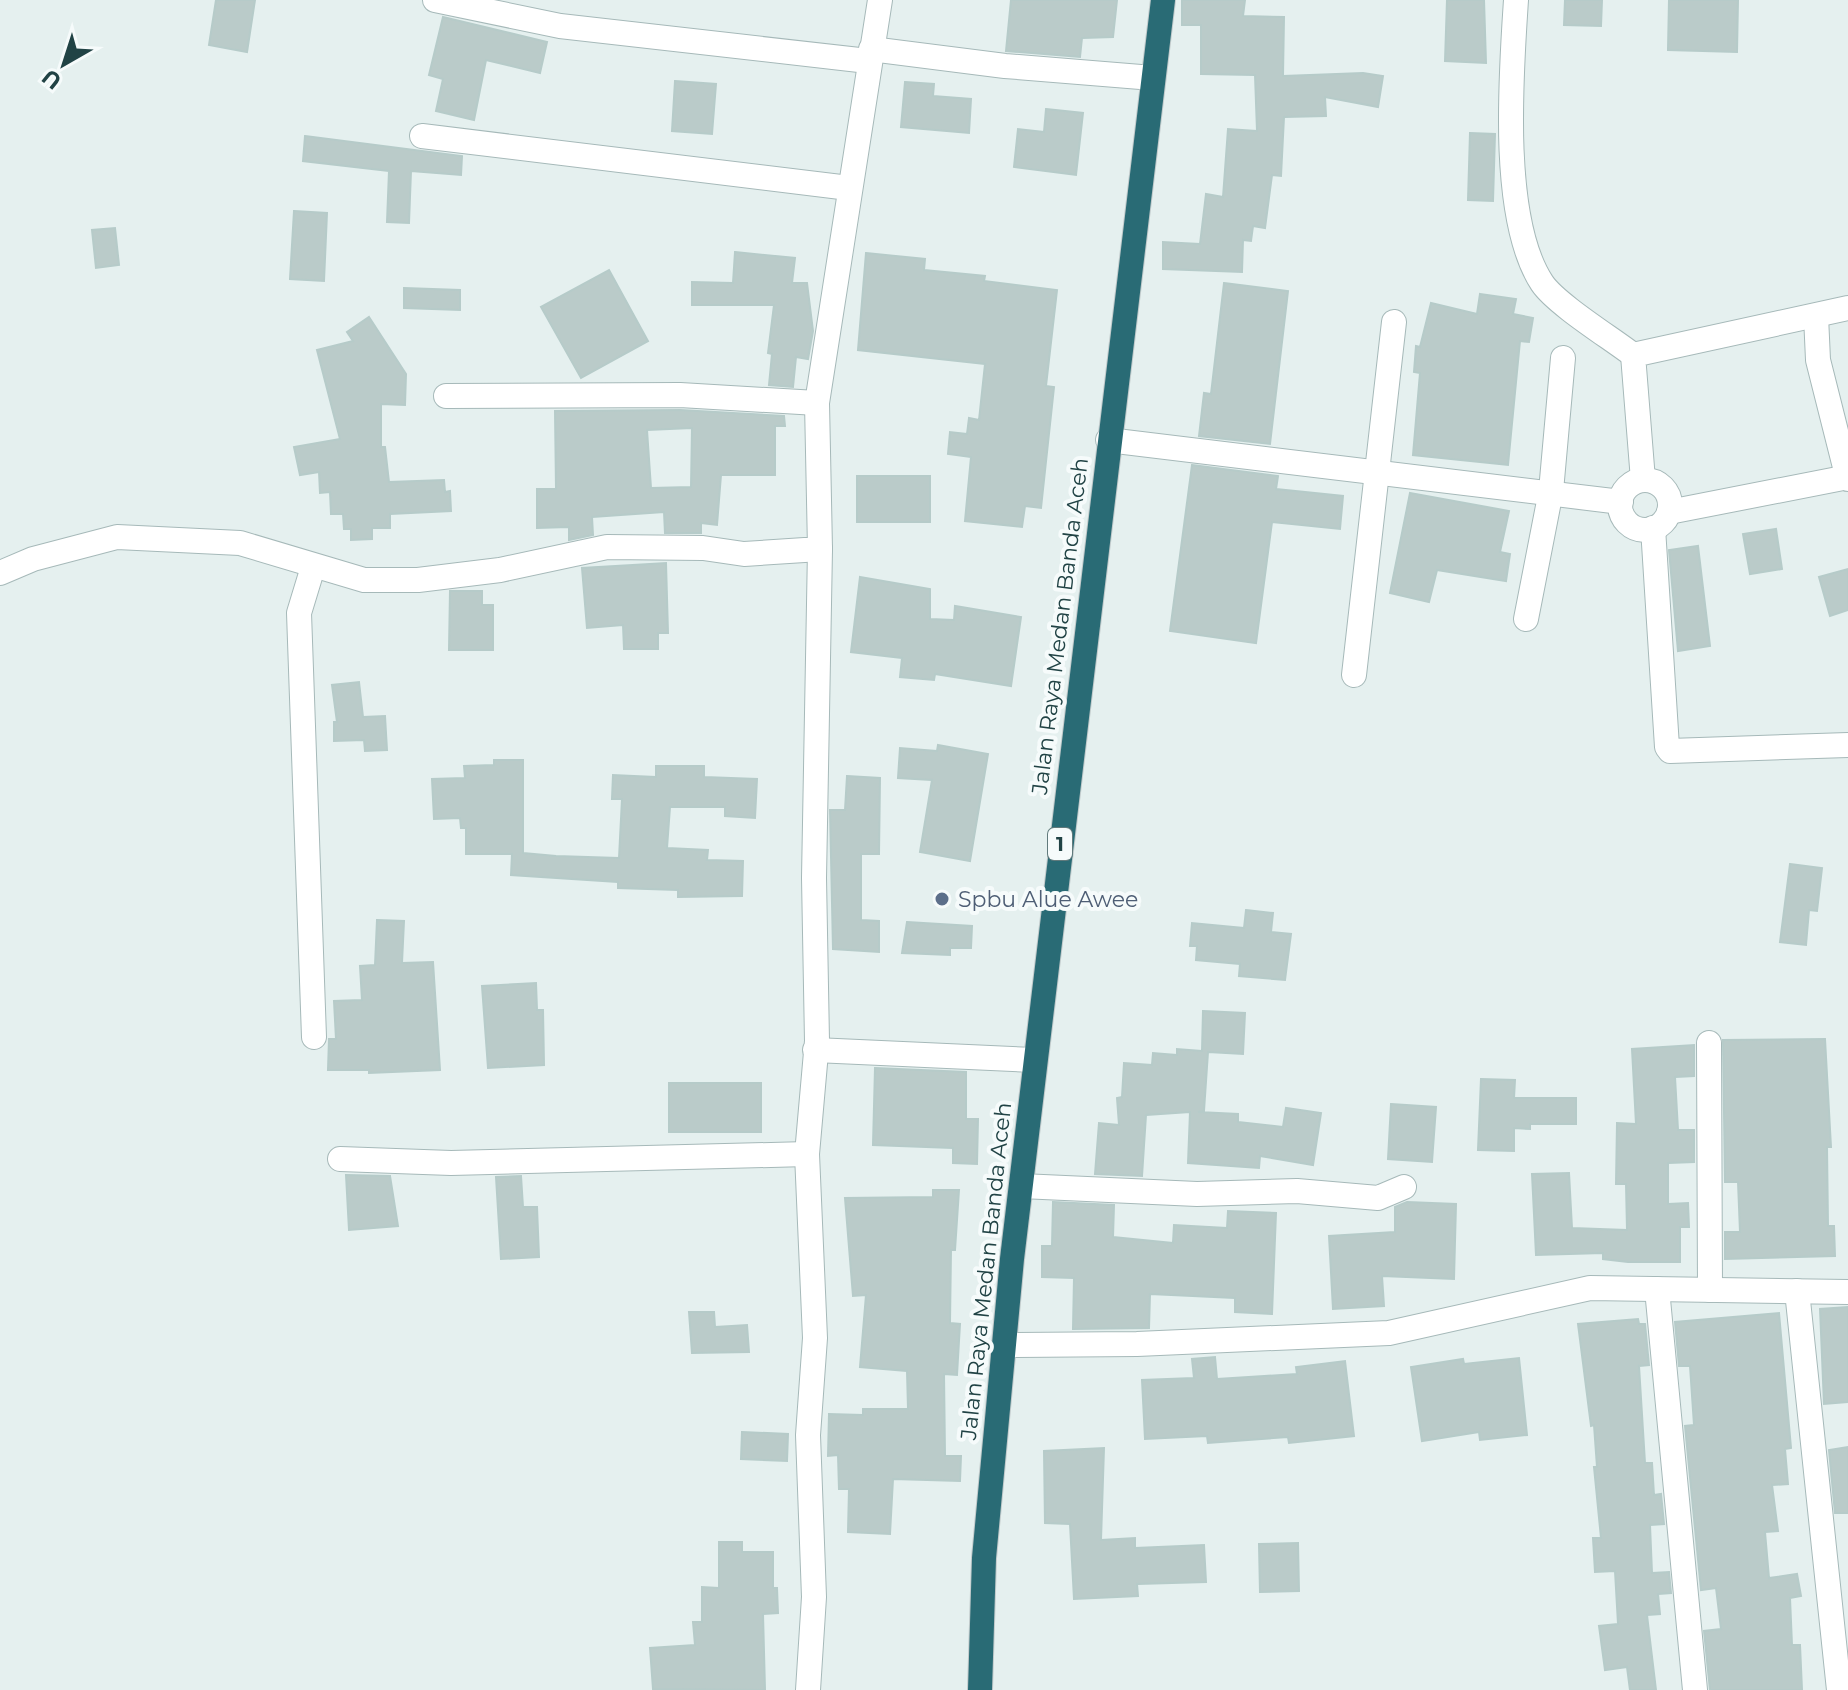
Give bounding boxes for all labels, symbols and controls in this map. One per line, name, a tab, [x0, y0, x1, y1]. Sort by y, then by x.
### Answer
north arrow	[24, 24, 104, 104]
text: U	[36, 63, 67, 95]
street label: Jalan Raya Medan Banda Aceh	[1026, 456, 1094, 797]
road number: 1	[1048, 828, 1072, 860]
place label: Spbu Alue Awee	[958, 886, 1138, 913]
marker: Spbu Alue Awee	[933, 890, 951, 908]
street label: Jalan Raya Medan Banda Aceh	[955, 1101, 1017, 1442]

